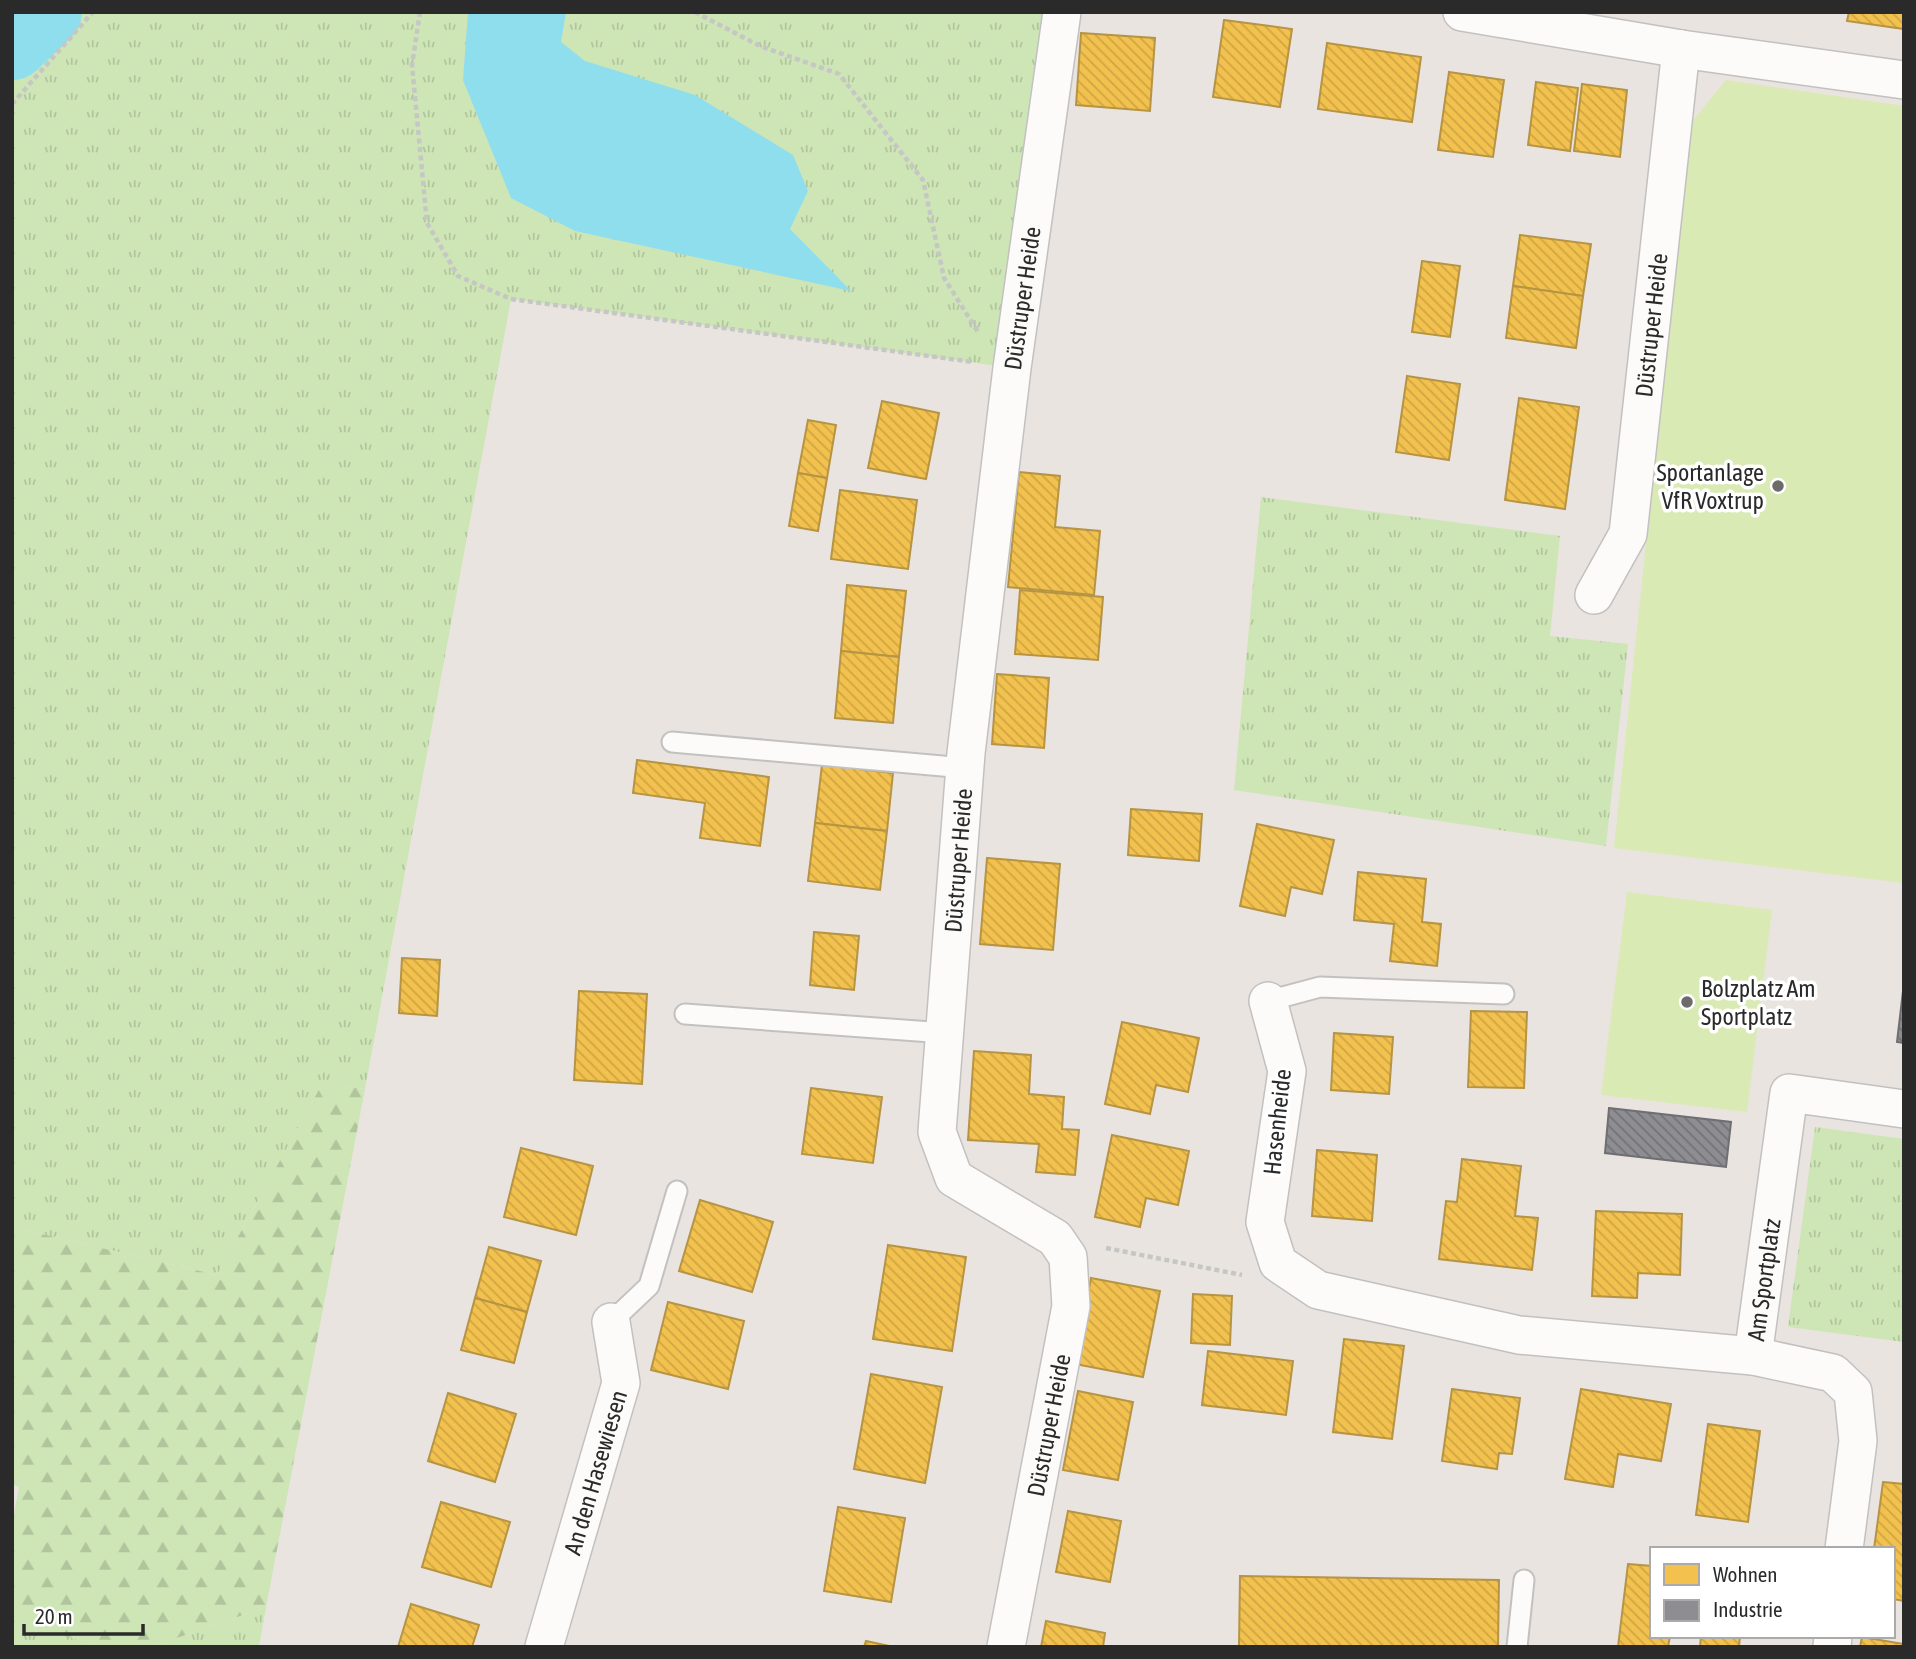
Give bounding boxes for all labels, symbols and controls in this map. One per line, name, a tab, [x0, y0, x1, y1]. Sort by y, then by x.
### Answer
street label: Düstruper Heide	[998, 225, 1045, 372]
street label: Düstruper Heide	[1630, 252, 1672, 398]
place label: Sportanlage VfR Voxtrup	[1656, 459, 1764, 514]
marker: Sportanlage VfR Voxtrup	[1770, 478, 1786, 494]
street label: Düstruper Heide	[939, 787, 977, 934]
place label: Bolzplatz Am Sportplatz	[1701, 975, 1815, 1030]
marker: Bolzplatz Am Sportplatz	[1679, 994, 1695, 1010]
street label: Hasenheide	[1258, 1068, 1296, 1176]
street label: Am Sportplatz	[1742, 1216, 1785, 1343]
street label: Düstruper Heide	[1022, 1351, 1075, 1499]
street label: An den Hasewiesen	[558, 1387, 632, 1558]
legend	[1650, 1547, 1895, 1638]
text: Wohnen	[1713, 1562, 1778, 1586]
scale bar	[24, 1592, 144, 1636]
text: Industrie	[1713, 1597, 1783, 1621]
text: 20 m	[35, 1604, 73, 1628]

